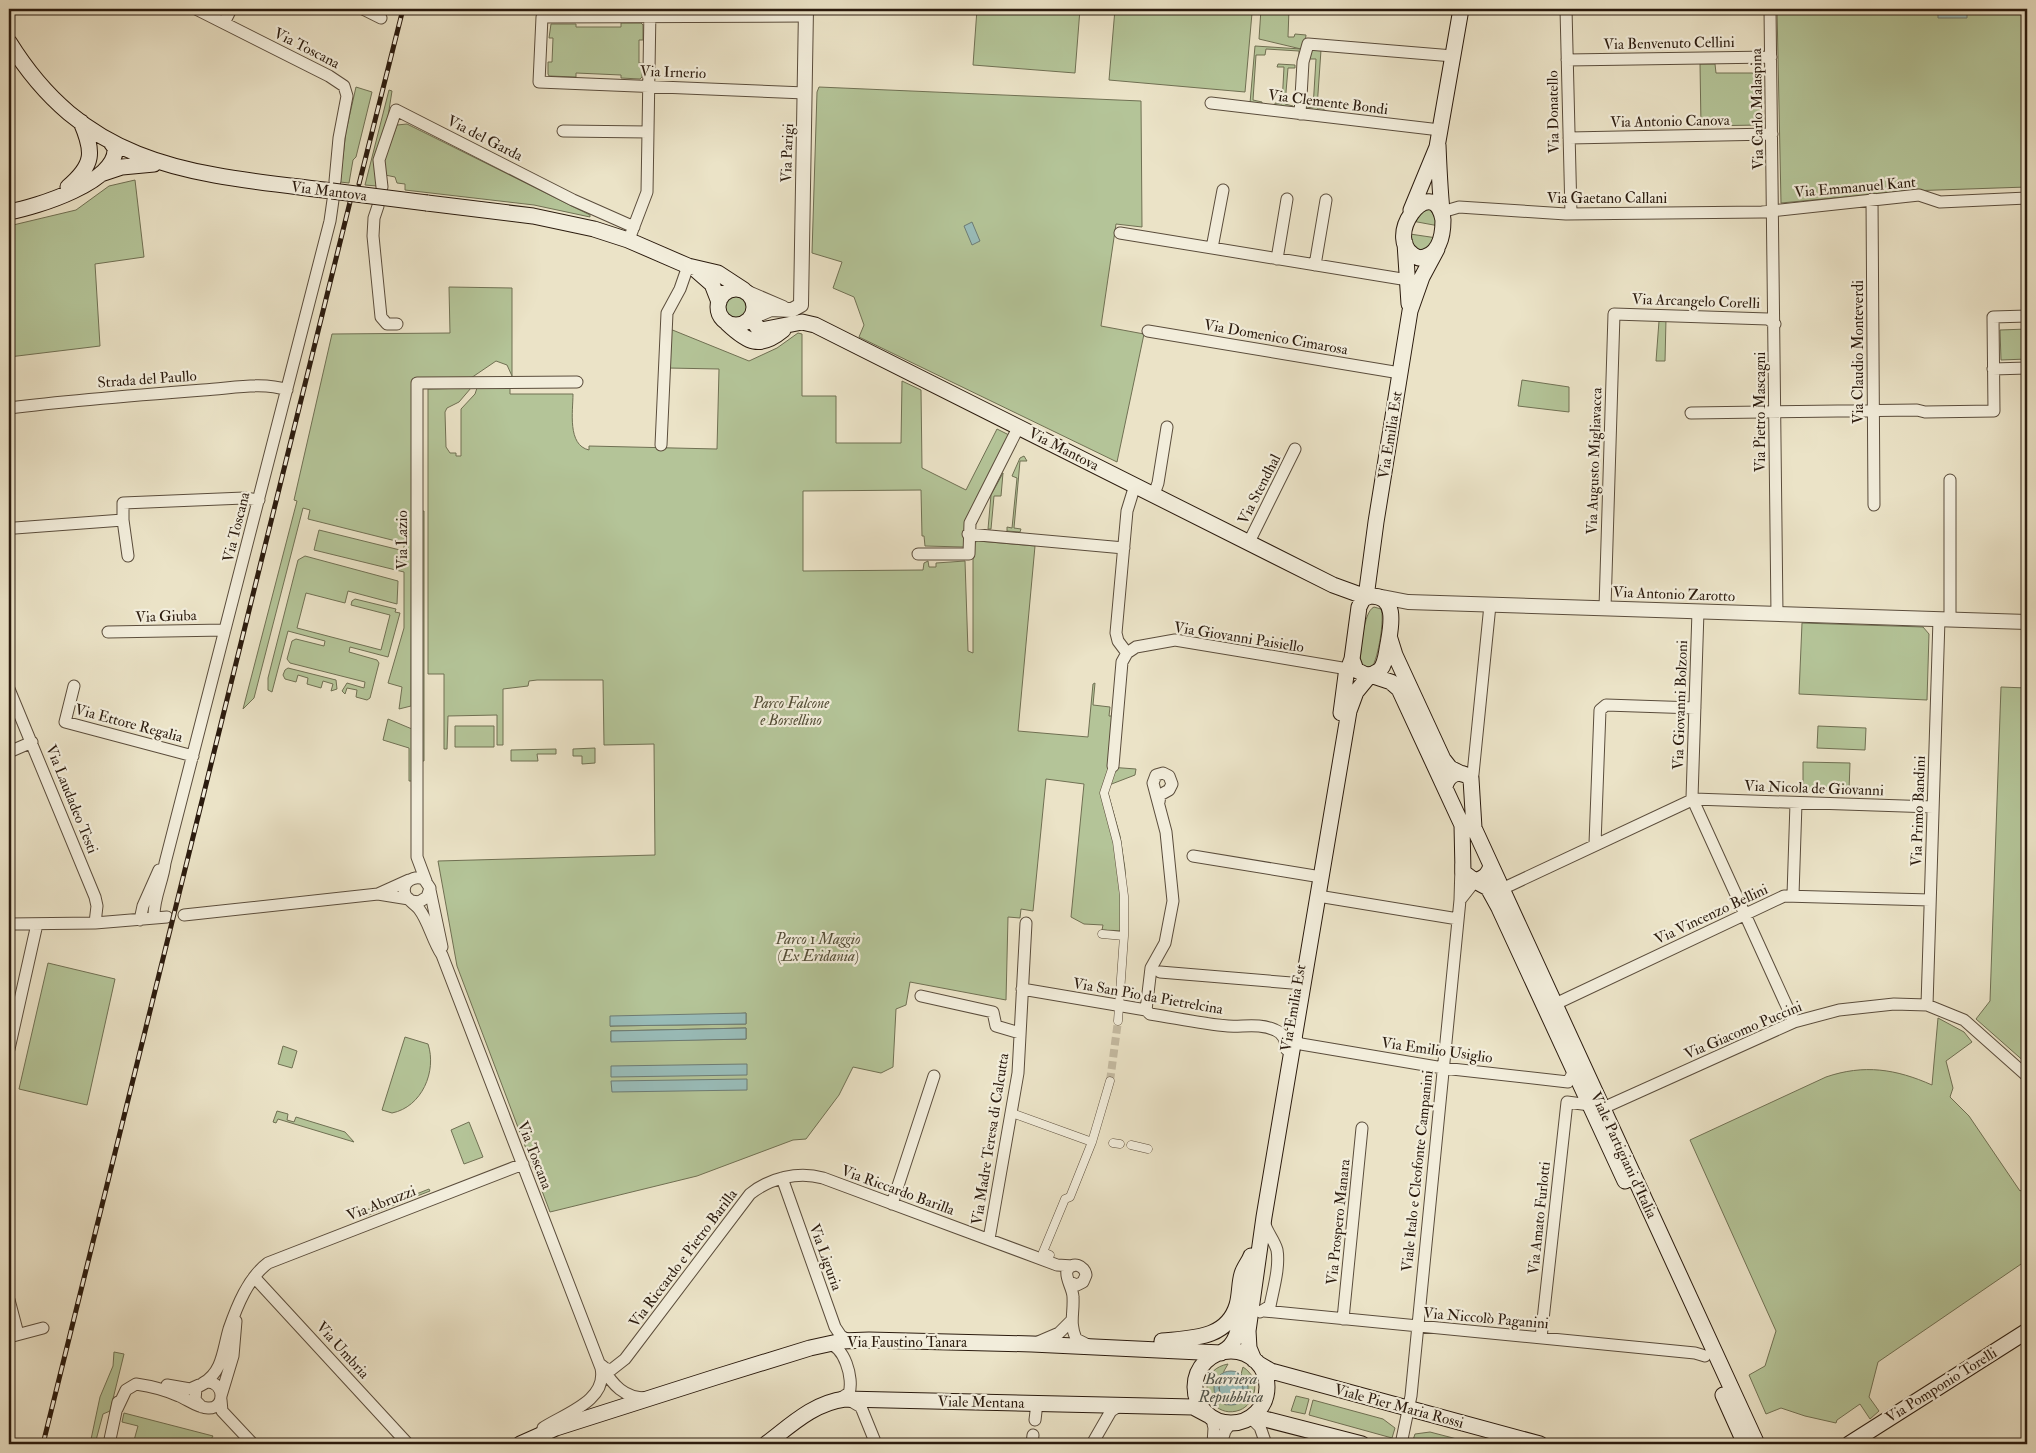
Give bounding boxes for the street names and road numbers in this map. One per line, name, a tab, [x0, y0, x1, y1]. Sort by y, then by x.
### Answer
street label: Via Toscana	[271, 24, 344, 74]
street label: Via Benvenuto Cellini	[1603, 33, 1735, 54]
street label: Via Carlo Malaspina	[1747, 47, 1769, 170]
street label: Via Irnerio	[640, 62, 706, 83]
street label: Via Donatello	[1543, 70, 1564, 154]
street label: Via Clemente Bondi	[1267, 86, 1389, 119]
street label: Via del Garda	[444, 111, 527, 166]
street label: Via Antonio Canova	[1610, 111, 1731, 132]
street label: Via Parigi	[777, 123, 798, 183]
street label: Via Emmanuel Kant	[1793, 173, 1917, 202]
street label: Via Mantova	[290, 177, 369, 206]
street label: Via Gaetano Callani	[1547, 189, 1667, 208]
street label: Via Claudio Monteverdi	[1849, 280, 1868, 424]
street label: Via Arcangelo Corelli	[1631, 290, 1760, 313]
street label: Via Domenico Cimarosa	[1202, 315, 1350, 360]
street label: Via Pietro Mascagni	[1751, 352, 1770, 472]
street label: Strada del Paullo	[97, 367, 197, 392]
street label: Via Augusto Migliavacca	[1582, 386, 1607, 535]
street label: Via Emilia Est	[1374, 390, 1407, 480]
street label: Via Mantova	[1025, 424, 1103, 476]
street label: Via Stendhal	[1234, 451, 1285, 528]
street label: Via Toscana	[219, 489, 255, 564]
street label: Via Lazio	[393, 510, 412, 570]
street label: Via Antonio Zarotto	[1613, 583, 1735, 606]
street label: Via Giuba	[135, 606, 198, 627]
street label: Via Giovanni Paisiello	[1173, 618, 1305, 657]
street label: Via Giovanni Bolzoni	[1669, 640, 1692, 770]
street label: Via Ettore Regalia	[73, 700, 186, 747]
street label: Via Laudadeo Testi	[41, 742, 102, 856]
street label: Via Primo Bandini	[1907, 755, 1930, 867]
street label: Via Nicola de Giovanni	[1744, 777, 1884, 800]
street label: Via Vincenzo Bellini	[1651, 880, 1771, 949]
street label: Via Emilia Est	[1276, 963, 1311, 1053]
street label: Via San Pio da Pietrelcina	[1071, 974, 1225, 1019]
street label: Via Giacomo Puccini	[1681, 997, 1805, 1064]
street label: Via Emilio Usiglio	[1380, 1033, 1494, 1068]
street label: Via Madre Teresa di Calcutta	[968, 1051, 1014, 1226]
street label: Viale Italo e Cleofonte Campanini	[1397, 1069, 1439, 1273]
street label: Viale Partigiani d'Italia	[1586, 1089, 1662, 1222]
street label: Via Toscana	[513, 1118, 557, 1193]
street label: Via Prospero Manara	[1322, 1157, 1356, 1286]
street label: Via Riccardo Barilla	[838, 1161, 958, 1220]
street label: Via Amato Furlotti	[1524, 1161, 1555, 1275]
street label: Via Abruzzi	[344, 1182, 418, 1225]
street label: Via Riccardo e Pietro Barilla	[625, 1185, 742, 1331]
street label: Via Liguria	[805, 1221, 847, 1294]
street label: Via Niccolò Paganini	[1422, 1304, 1550, 1333]
street label: Via Umbria	[312, 1318, 374, 1384]
street label: Via Faustino Tanara	[847, 1333, 968, 1352]
street label: Via Pomponio Torelli	[1882, 1344, 2001, 1428]
street label: Viale Pier Maria Rossi	[1332, 1380, 1466, 1433]
street label: Viale Mentana	[937, 1392, 1025, 1413]

